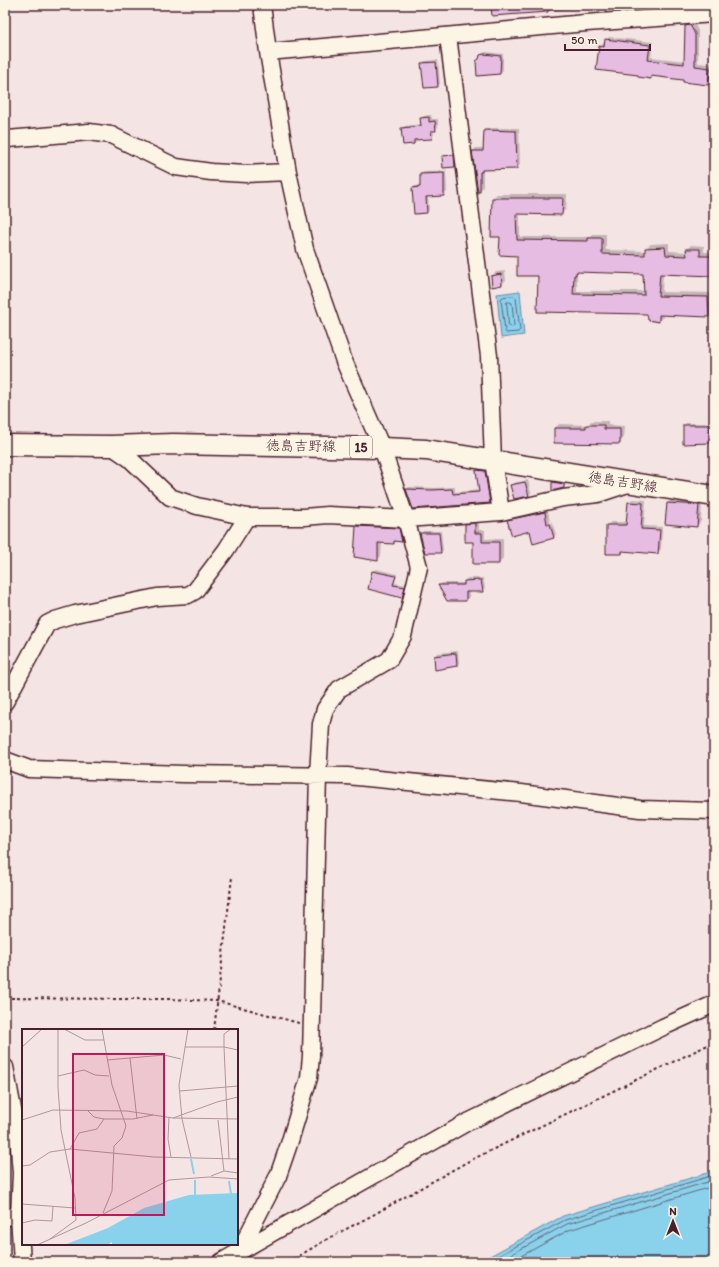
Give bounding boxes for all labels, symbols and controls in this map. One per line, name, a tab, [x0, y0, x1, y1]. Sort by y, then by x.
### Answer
scale bar	[565, 26, 650, 52]
text: 50 m	[571, 33, 597, 47]
road number: 15	[350, 436, 372, 458]
street label: 徳島吉野線	[266, 437, 336, 455]
street label: 徳島吉野線	[587, 468, 659, 496]
inset map	[22, 1029, 238, 1245]
north arrow	[653, 1201, 693, 1241]
text: N	[669, 1205, 677, 1218]

